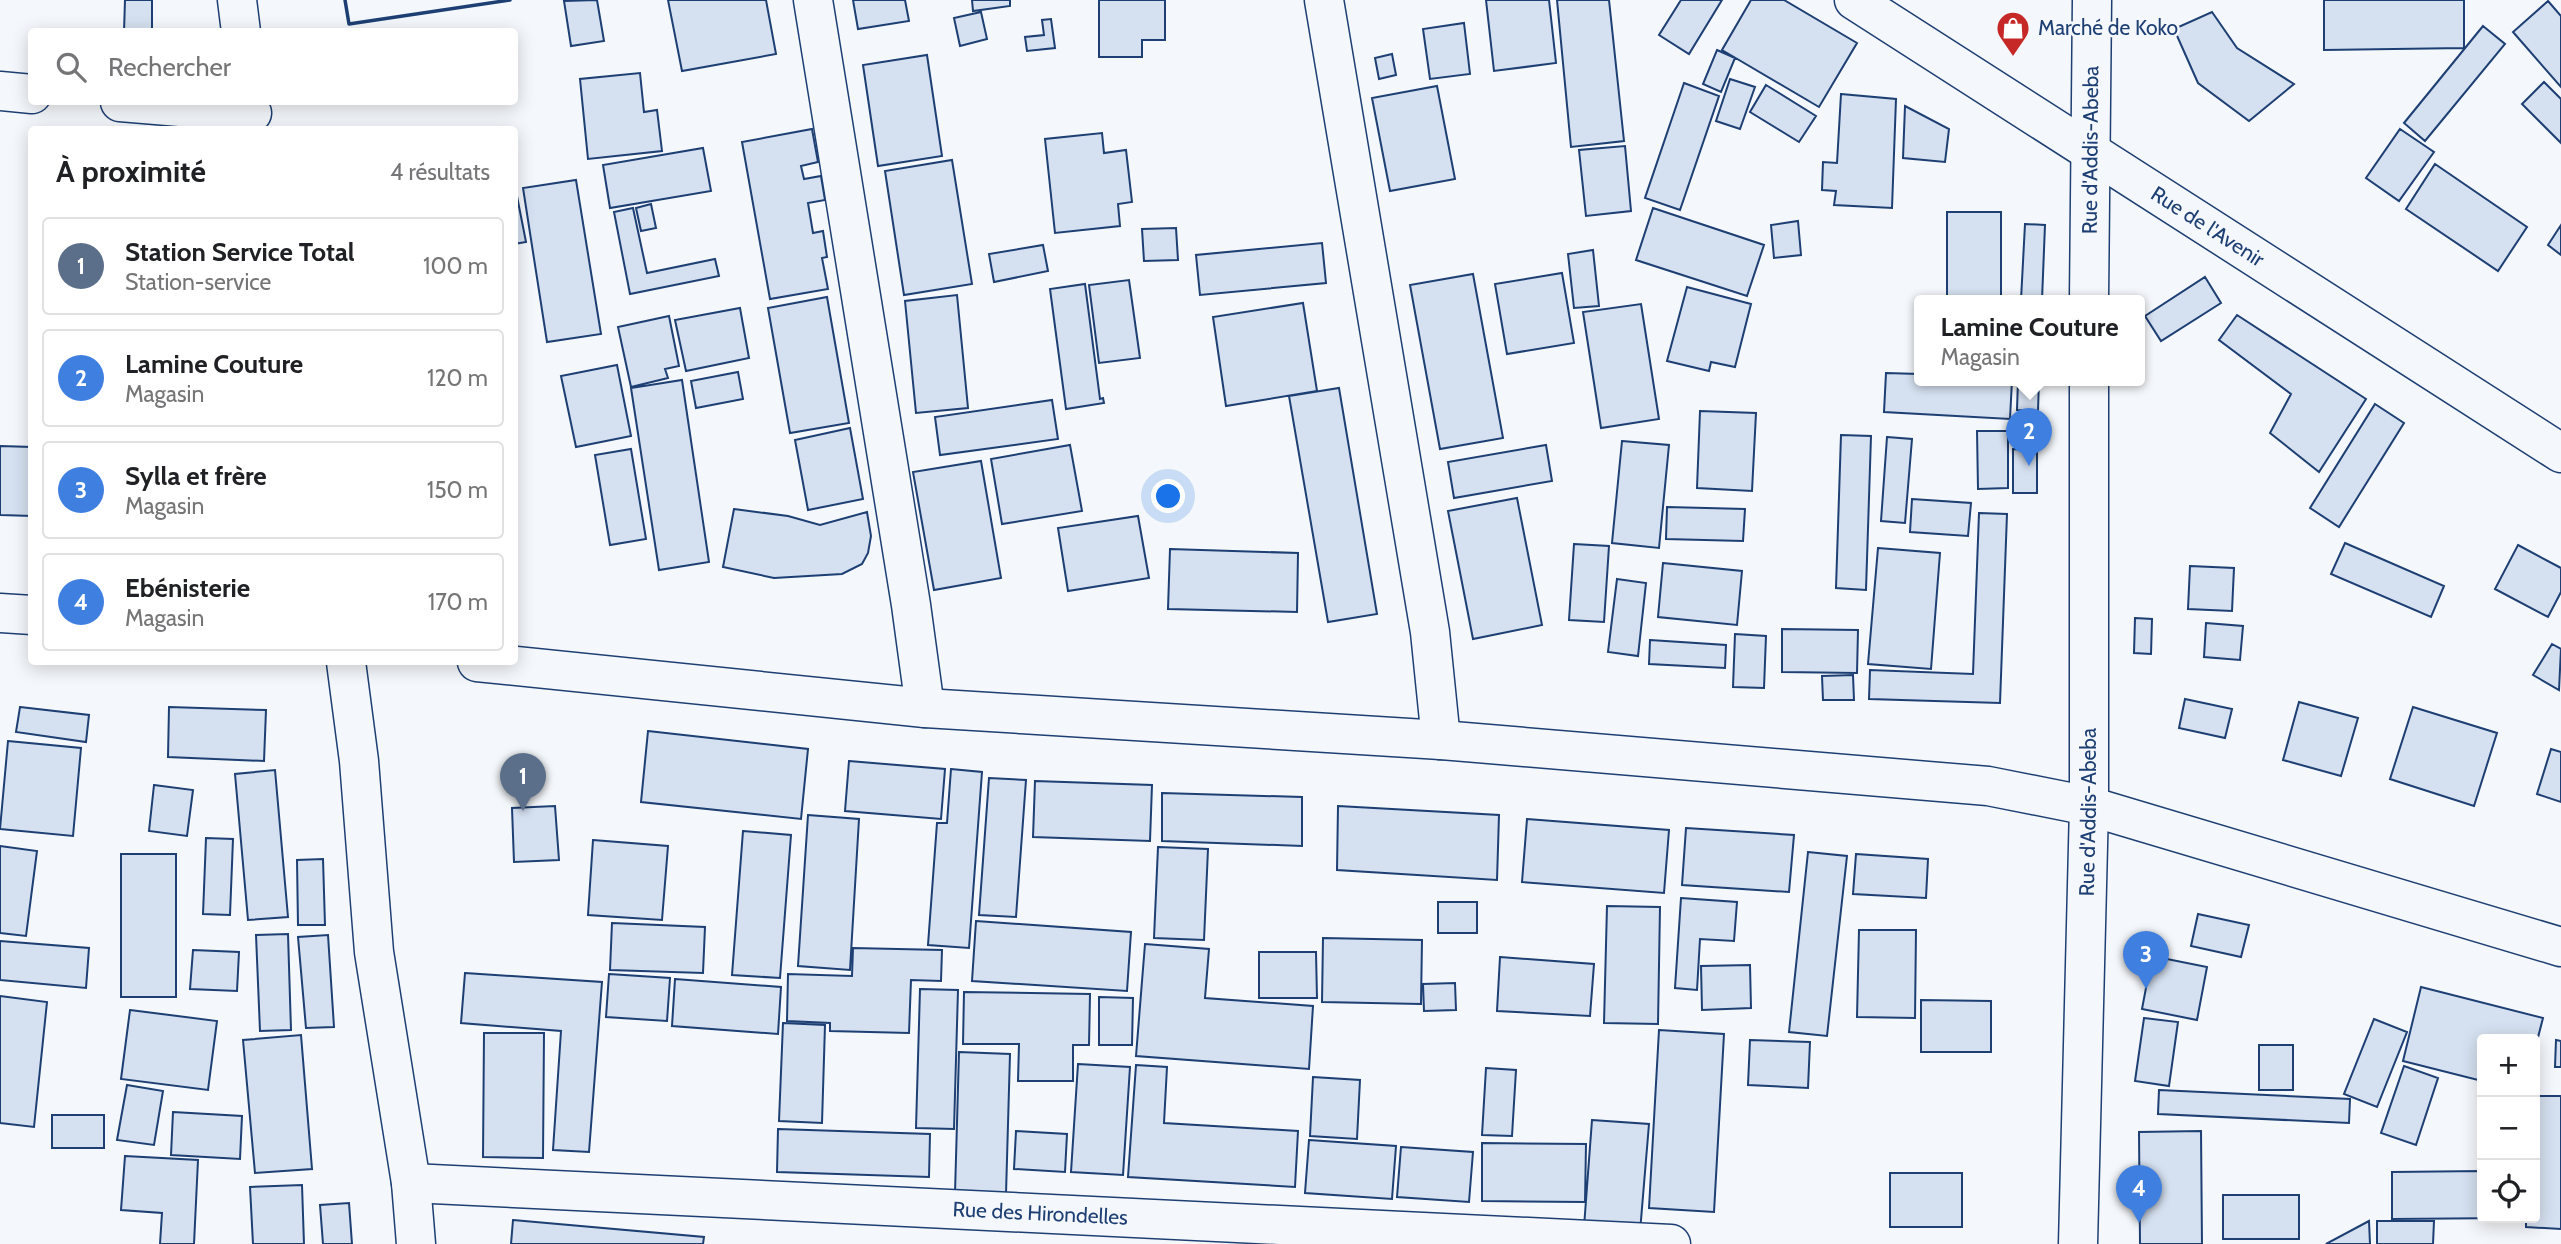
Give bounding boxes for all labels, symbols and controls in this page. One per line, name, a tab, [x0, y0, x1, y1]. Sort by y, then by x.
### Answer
shop icon: Marché de Koko	[1994, 9, 2032, 58]
place label: Marché de Koko	[2038, 15, 2178, 40]
search box	[28, 28, 518, 105]
icon: search	[52, 48, 90, 86]
text: Rechercher	[108, 51, 231, 83]
street label: Rue d'Addis-Abeba	[2077, 66, 2103, 234]
text: À proximité	[56, 153, 206, 190]
text: 4 résultats	[390, 158, 490, 186]
street label: Rue de l'Avenir	[2147, 181, 2269, 272]
text: Station Service Total	[125, 236, 355, 268]
text: 1	[77, 252, 85, 280]
text: 100 m	[423, 252, 488, 280]
text: Station-service	[125, 268, 271, 296]
popup	[1914, 295, 2145, 386]
text: Lamine Couture	[1940, 311, 2119, 343]
text: Magasin	[1940, 343, 2020, 371]
text: Lamine Couture	[125, 348, 303, 380]
text: 2	[75, 364, 87, 392]
text: 120 m	[427, 364, 488, 392]
text: Magasin	[125, 380, 204, 408]
pin: 2	[2006, 408, 2052, 466]
text: Sylla et frère	[125, 460, 267, 492]
text: 3	[75, 476, 87, 504]
text: 150 m	[427, 476, 488, 504]
your location	[1151, 479, 1185, 513]
text: Magasin	[125, 492, 204, 520]
text: Ebénisterie	[125, 572, 250, 604]
text: 4	[74, 588, 88, 616]
text: 170 m	[428, 588, 488, 616]
text: Magasin	[125, 604, 204, 632]
street label: Rue d'Addis-Abeba	[2074, 728, 2101, 897]
pin: 1	[500, 753, 546, 811]
pin: 3	[2123, 931, 2169, 989]
map controls	[2477, 1034, 2540, 1223]
button: +	[2477, 1034, 2540, 1097]
button: −	[2477, 1097, 2540, 1160]
button: locate	[2477, 1160, 2540, 1223]
pin: 4	[2116, 1165, 2162, 1223]
street label: Rue des Hirondelles	[952, 1196, 1129, 1230]

